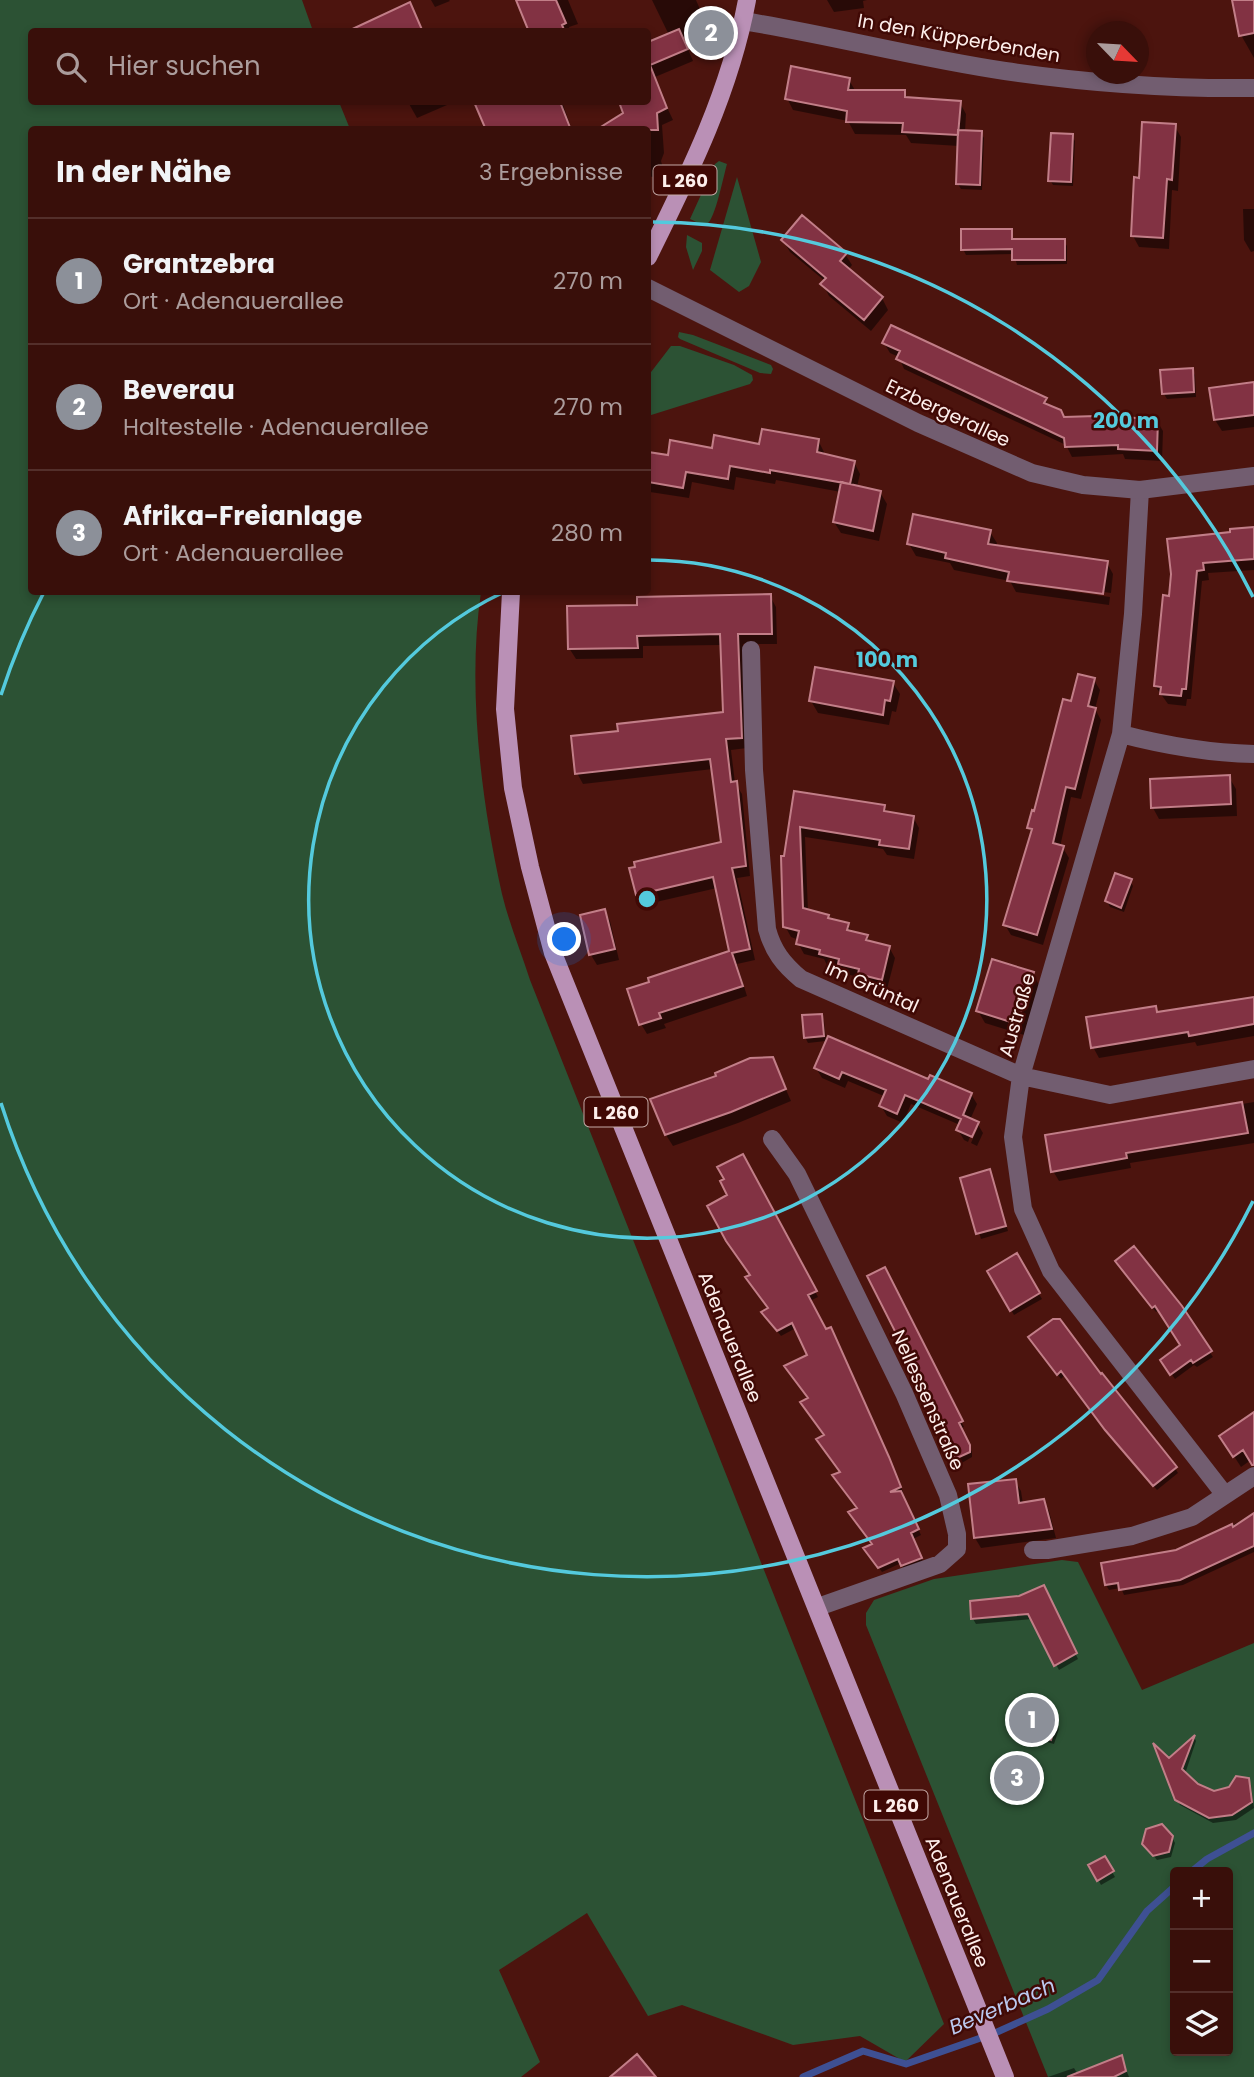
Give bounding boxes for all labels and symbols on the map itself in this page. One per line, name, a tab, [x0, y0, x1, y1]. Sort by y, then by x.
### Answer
pin: 2	[688, 7, 734, 59]
street label: In den Küpperbenden	[855, 7, 1063, 69]
north arrow	[1086, 21, 1149, 84]
road number: L 260	[654, 166, 716, 195]
street label: Erzbergerallee	[881, 372, 1015, 454]
text: 200 m	[1093, 406, 1159, 435]
text: 100 m	[856, 645, 918, 674]
centre of rings	[635, 887, 659, 911]
your location	[547, 922, 581, 956]
street label: Im Grüntal	[821, 954, 923, 1020]
street label: Austraße	[992, 970, 1042, 1060]
road number: L 260	[584, 1098, 648, 1126]
street label: Adenauerallee	[691, 1267, 769, 1407]
street label: Nellessenstraße	[885, 1325, 971, 1475]
pin: 1	[1009, 1694, 1055, 1746]
pin: 3	[994, 1752, 1040, 1804]
road number: L 260	[864, 1790, 928, 1819]
street label: Adenauerallee	[918, 1832, 996, 1972]
water label: Beverbach	[944, 1971, 1060, 2041]

